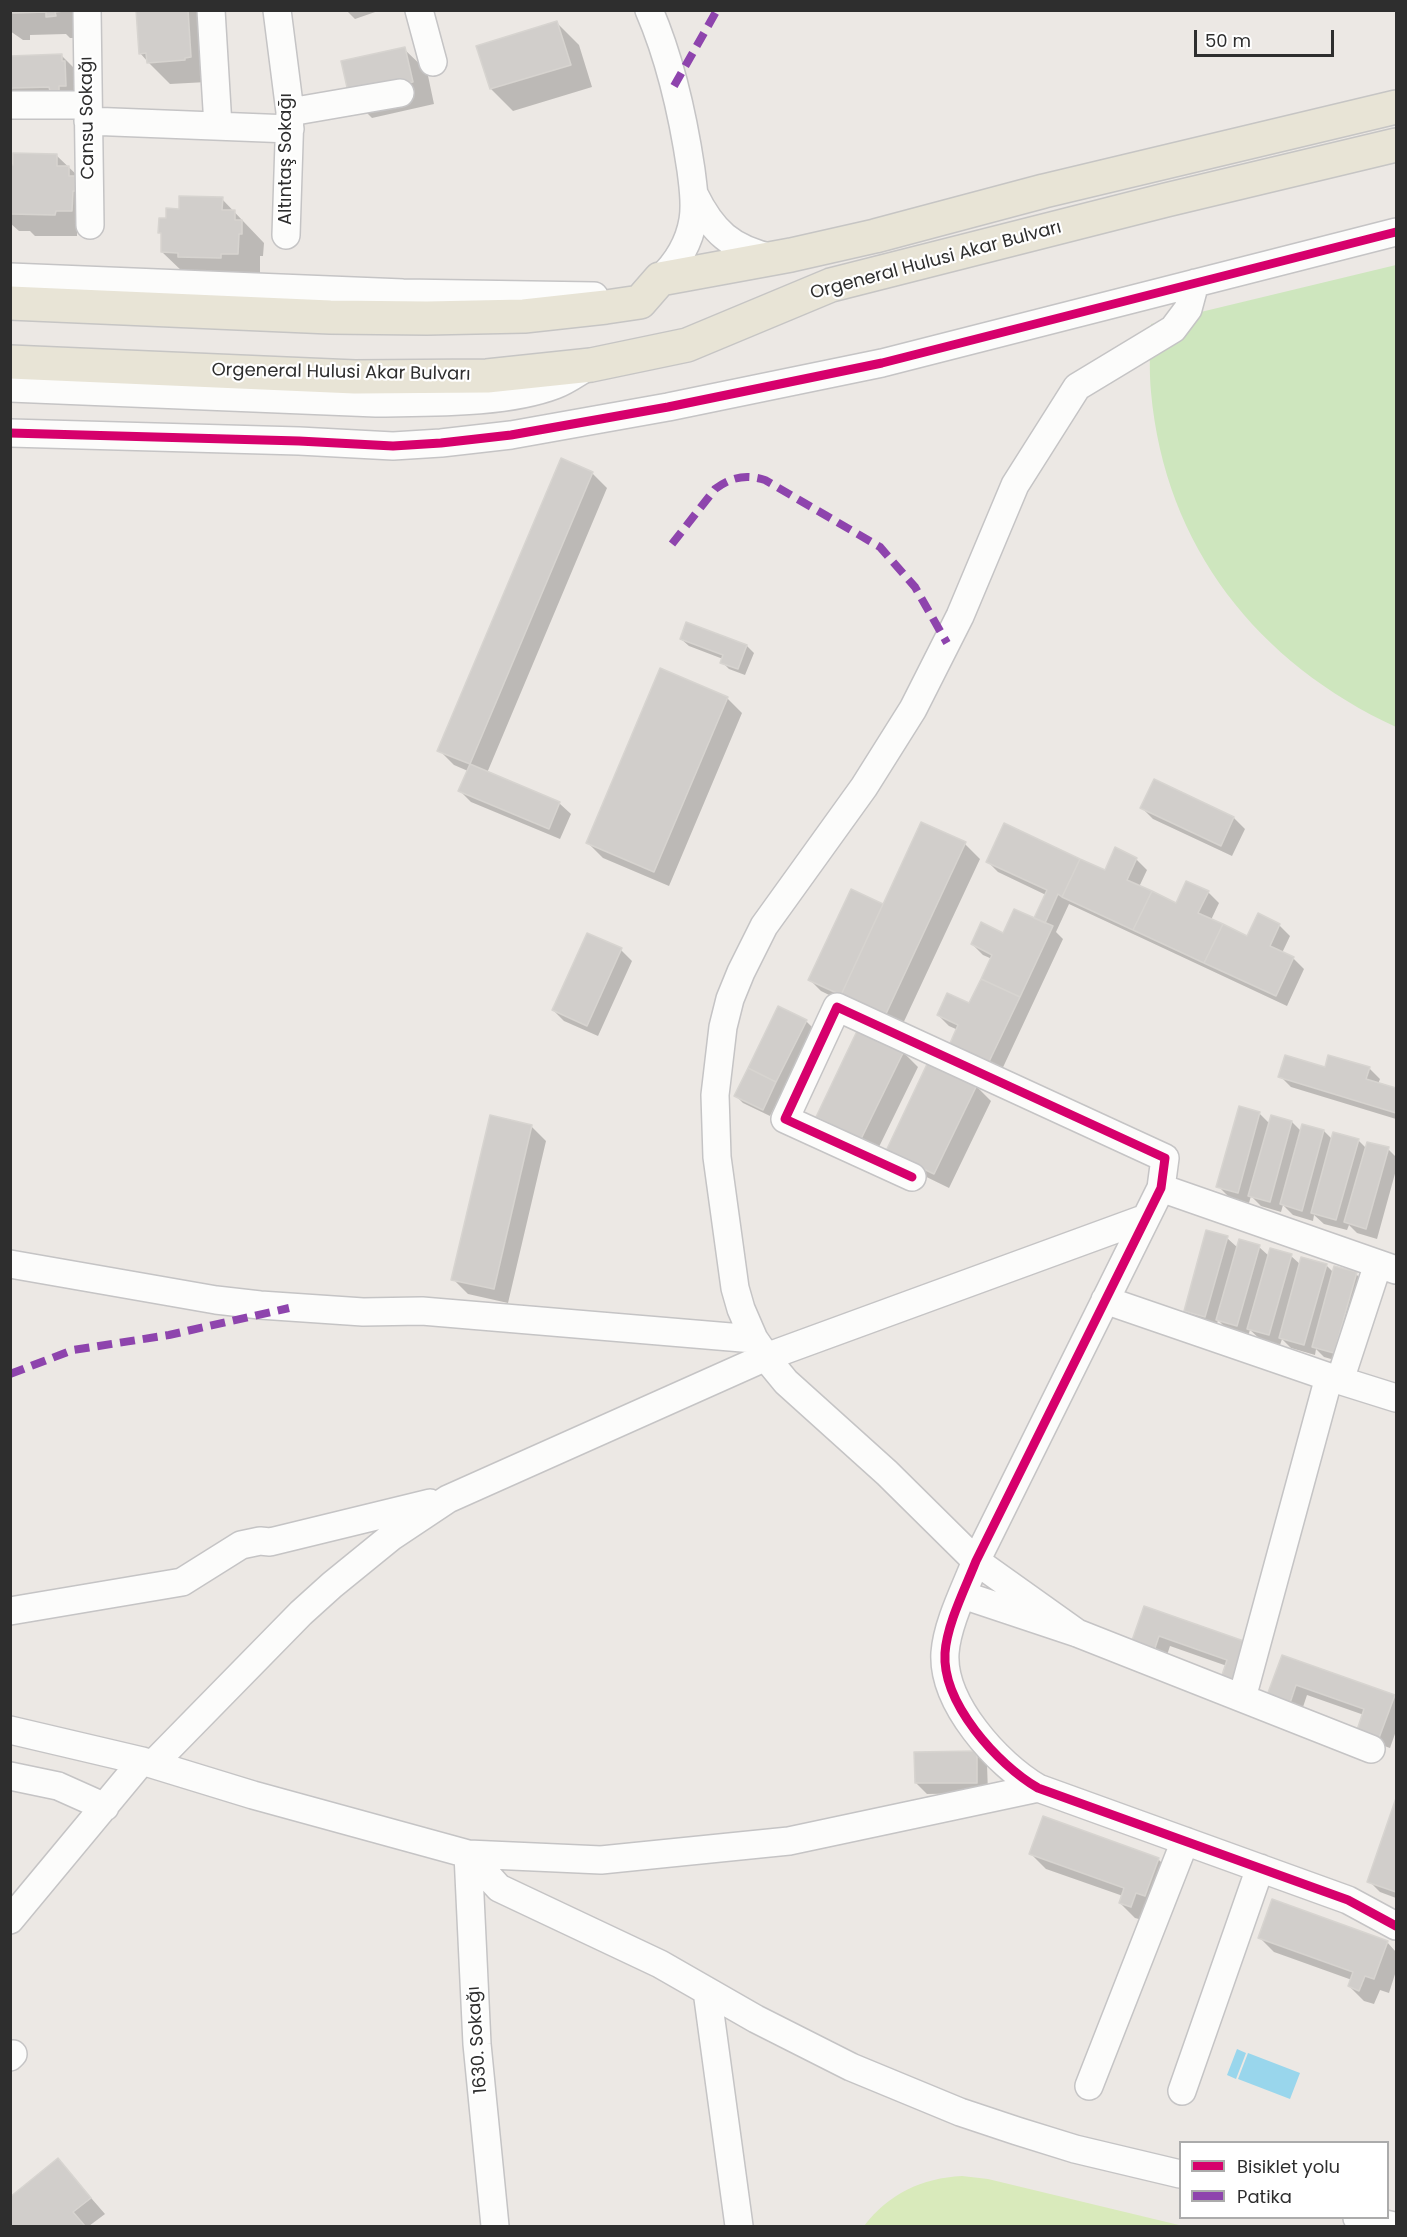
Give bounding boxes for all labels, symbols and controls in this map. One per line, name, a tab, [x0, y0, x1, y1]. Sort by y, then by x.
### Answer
scale bar	[1197, 18, 1336, 56]
text: 50 m	[1205, 28, 1251, 53]
street label: Cansu Sokağı	[76, 56, 100, 180]
street label: Altıntaş Sokağı	[275, 93, 297, 225]
street label: Orgeneral Hulusi Akar Bulvarı	[808, 217, 1064, 305]
street label: Orgeneral Hulusi Akar Bulvarı	[211, 360, 471, 386]
street label: 1630. Sokağı	[463, 1985, 493, 2095]
legend	[1179, 2141, 1389, 2219]
text: Bisiklet yolu	[1237, 2154, 1340, 2179]
text: Patika	[1237, 2184, 1292, 2209]

